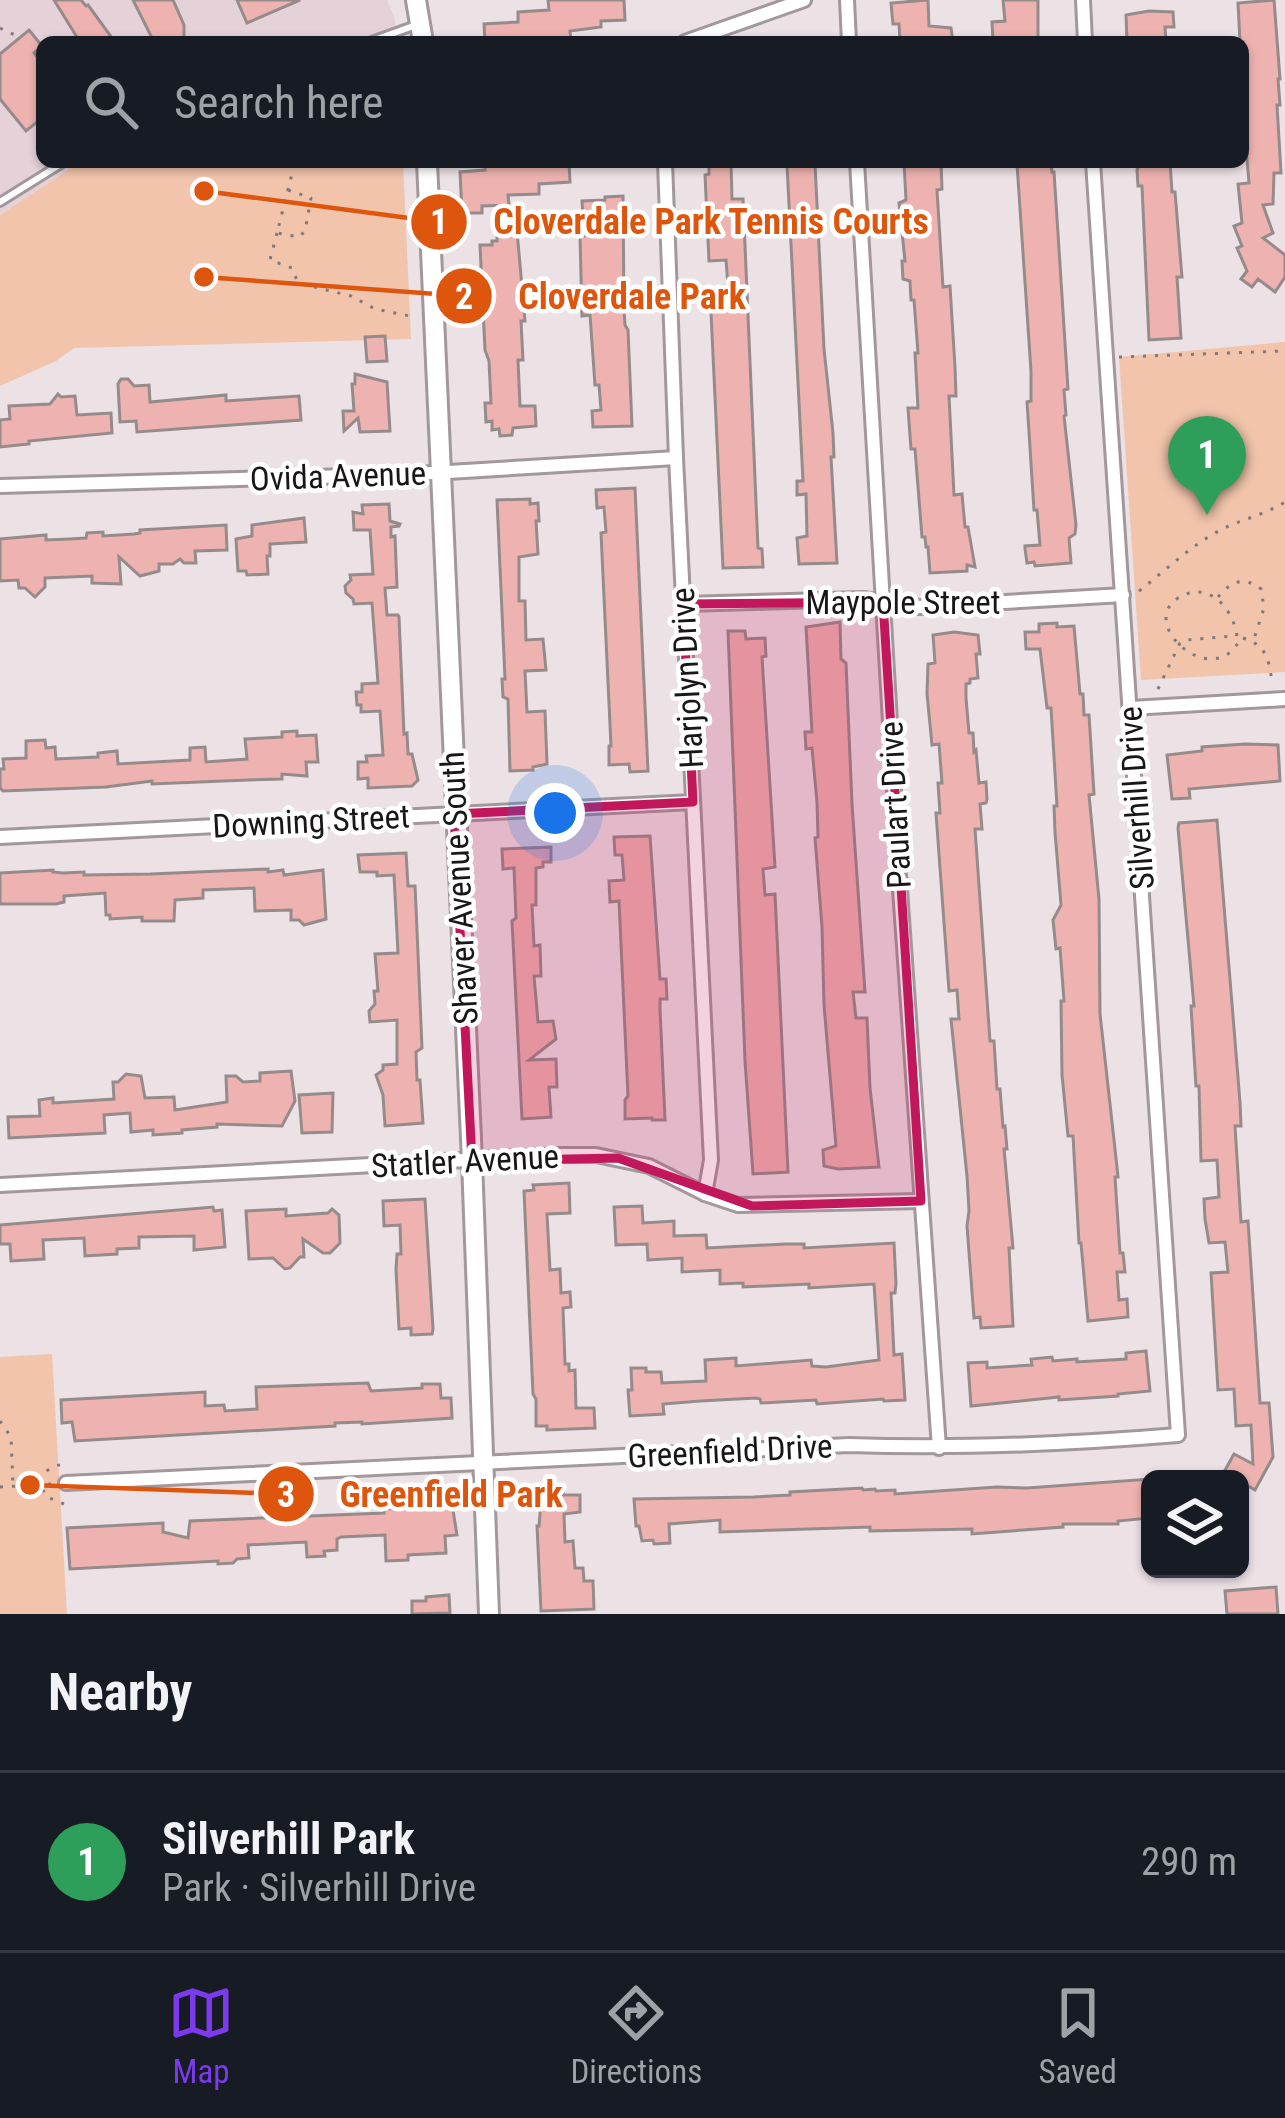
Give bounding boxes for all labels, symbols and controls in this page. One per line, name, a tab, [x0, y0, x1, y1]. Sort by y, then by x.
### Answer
search box	[36, 36, 1249, 168]
icon: search	[78, 69, 144, 135]
text: Search here	[174, 76, 383, 129]
callout: Cloverdale Park Tennis Courts	[409, 186, 954, 258]
text: 1	[430, 201, 448, 243]
text: Cloverdale Park Tennis Courts	[493, 201, 929, 243]
callout: Cloverdale Park	[434, 260, 770, 332]
text: 2	[455, 276, 473, 318]
text: Cloverdale Park	[518, 276, 747, 318]
pin: 1	[1168, 416, 1246, 515]
street label: Ovida Avenue	[249, 453, 427, 499]
street label: Maypole Street	[805, 583, 1001, 622]
street label: Harjolyn Drive	[663, 587, 711, 769]
street label: Silverhill Drive	[1110, 705, 1162, 891]
street label: Paulart Drive	[871, 720, 919, 890]
street label: Shaver Avenue South	[432, 750, 486, 1026]
your location	[525, 783, 585, 843]
street label: Downing Street	[211, 796, 411, 846]
street label: Statler Avenue	[370, 1137, 560, 1185]
street label: Greenfield Drive	[627, 1426, 833, 1476]
callout: Greenfield Park	[256, 1458, 587, 1530]
map controls	[1141, 1470, 1249, 1578]
button: layers	[1141, 1470, 1249, 1578]
text: 3	[277, 1474, 295, 1516]
text: Greenfield Park	[339, 1474, 563, 1516]
text: Nearby	[48, 1663, 192, 1722]
text: Silverhill Park	[162, 1812, 415, 1865]
text: 1	[77, 1839, 97, 1885]
text: 290 m	[1141, 1839, 1237, 1885]
text: Park · Silverhill Drive	[162, 1865, 476, 1911]
tab: Map	[168, 1980, 234, 2091]
tab: Directions	[570, 1980, 702, 2091]
tab: Saved	[1038, 1980, 1117, 2091]

